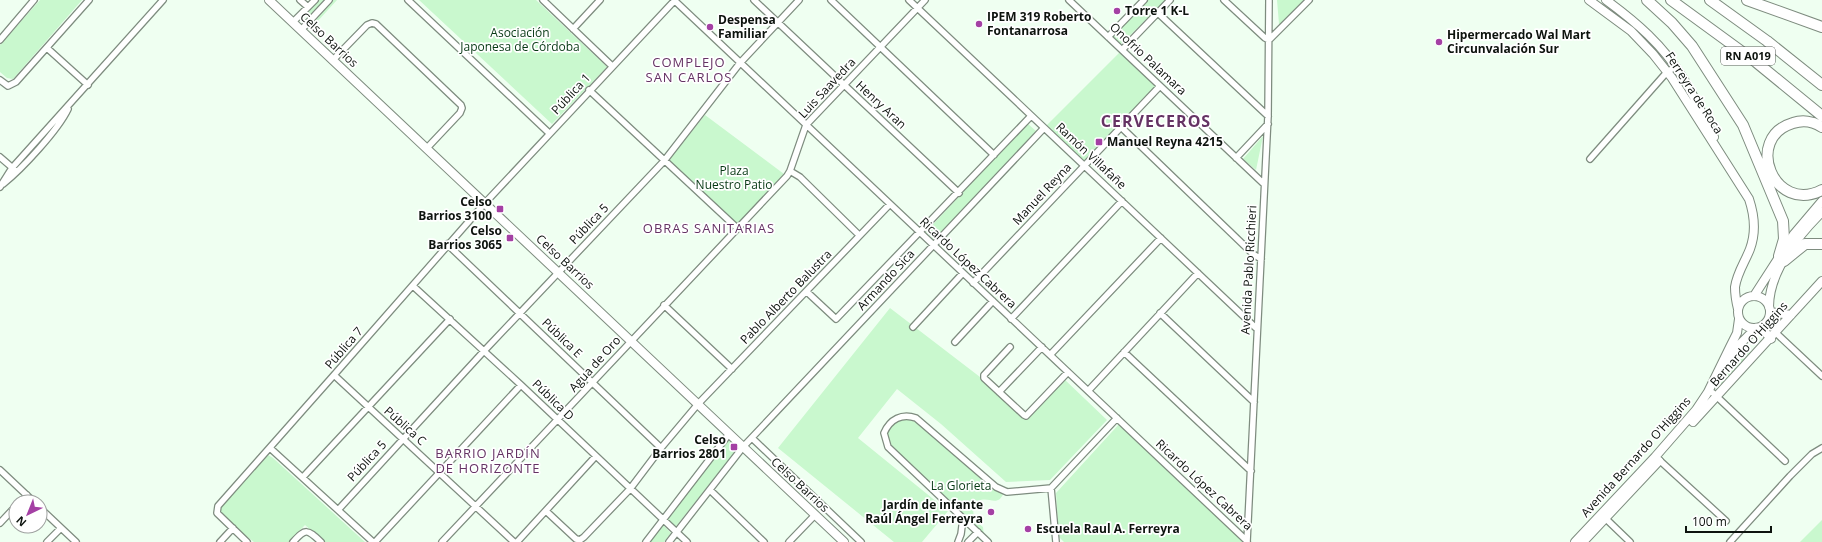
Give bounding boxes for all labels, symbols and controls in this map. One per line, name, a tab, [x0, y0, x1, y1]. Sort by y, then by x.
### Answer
place label: Torre 1 K-L	[1125, 2, 1189, 19]
marker: Torre 1 K-L	[1112, 6, 1122, 16]
street label: Celso Barrios	[297, 8, 362, 71]
place label: IPEM 319 Roberto Fontanarrosa	[987, 8, 1091, 39]
place label: Despensa Familiar	[718, 11, 776, 42]
marker: IPEM 319 Roberto Fontanarrosa	[974, 19, 984, 29]
street label: Onofrio Palamara	[1106, 19, 1190, 99]
marker: Despensa Familiar	[705, 22, 715, 32]
park label: Asociación Japonesa de Córdoba	[459, 24, 580, 55]
place label: Hipermercado Wal Mart Circunvalación Sur	[1447, 26, 1591, 57]
marker: Hipermercado Wal Mart Circunvalación Sur	[1434, 37, 1444, 47]
road number: RN A019	[1721, 47, 1775, 65]
street label: Ferreyra de Roca	[1662, 49, 1727, 137]
district label: COMPLEJO SAN CARLOS	[646, 53, 732, 86]
street label: Luis Saavedra	[794, 54, 859, 122]
street label: Pública 1	[547, 69, 594, 118]
street label: Henry Aran	[852, 77, 910, 133]
district label: CERVECEROS	[1101, 110, 1211, 132]
street label: Ramón Villafañe	[1052, 119, 1130, 193]
place label: Manuel Reyna 4215	[1107, 133, 1223, 150]
marker: Manuel Reyna 4215	[1094, 137, 1104, 147]
street label: Manuel Reyna	[1008, 159, 1075, 228]
park label: Plaza Nuestro Patio	[696, 162, 772, 193]
place label: Celso Barrios 3100	[418, 193, 492, 224]
street label: Pública 5	[565, 200, 612, 248]
marker: Celso Barrios 3100	[495, 204, 505, 214]
street label: Avenida Pablo Ricchieri	[1237, 205, 1260, 335]
street label: Ricardo López Cabrera	[916, 213, 1020, 312]
district label: OBRAS SANITARIAS	[643, 219, 775, 237]
place label: Celso Barrios 3065	[428, 222, 502, 253]
street label: Celso Barrios	[533, 230, 598, 293]
marker: Celso Barrios 3065	[505, 233, 515, 243]
street label: Pablo Alberto Balustra	[736, 246, 835, 348]
street label: Armando Sica	[853, 246, 918, 314]
street label: Bernardo O'Higgins	[1706, 297, 1792, 390]
street label: Pública E	[538, 314, 586, 361]
street label: Pública 7	[321, 323, 367, 372]
street label: Agua de Oro	[565, 332, 624, 395]
street label: Pública D	[529, 375, 578, 424]
street label: Avenida Bernardo O'Higgins	[1577, 393, 1695, 521]
street label: Pública C	[381, 402, 430, 449]
place label: Celso Barrios 2801	[652, 431, 726, 462]
street label: Ricardo López Cabrera	[1152, 435, 1256, 534]
street label: Pública 5	[343, 436, 390, 485]
marker: Celso Barrios 2801	[729, 442, 739, 452]
district label: BARRIO JARDÍN DE HORIZONTE	[435, 444, 541, 477]
street label: Celso Barrios	[768, 453, 833, 516]
park label: La Glorieta	[931, 477, 991, 494]
north arrow	[8, 494, 48, 534]
place label: Jardín de infante Raúl Ángel Ferreyra	[865, 496, 983, 527]
marker: Jardín de infante Raúl Ángel Ferreyra	[986, 507, 996, 517]
scale bar	[1686, 508, 1771, 534]
text: N	[12, 513, 29, 530]
text: 100 m	[1692, 513, 1727, 530]
place label: Escuela Raul A. Ferreyra	[1036, 520, 1180, 537]
marker: Escuela Raul A. Ferreyra	[1023, 524, 1033, 534]

